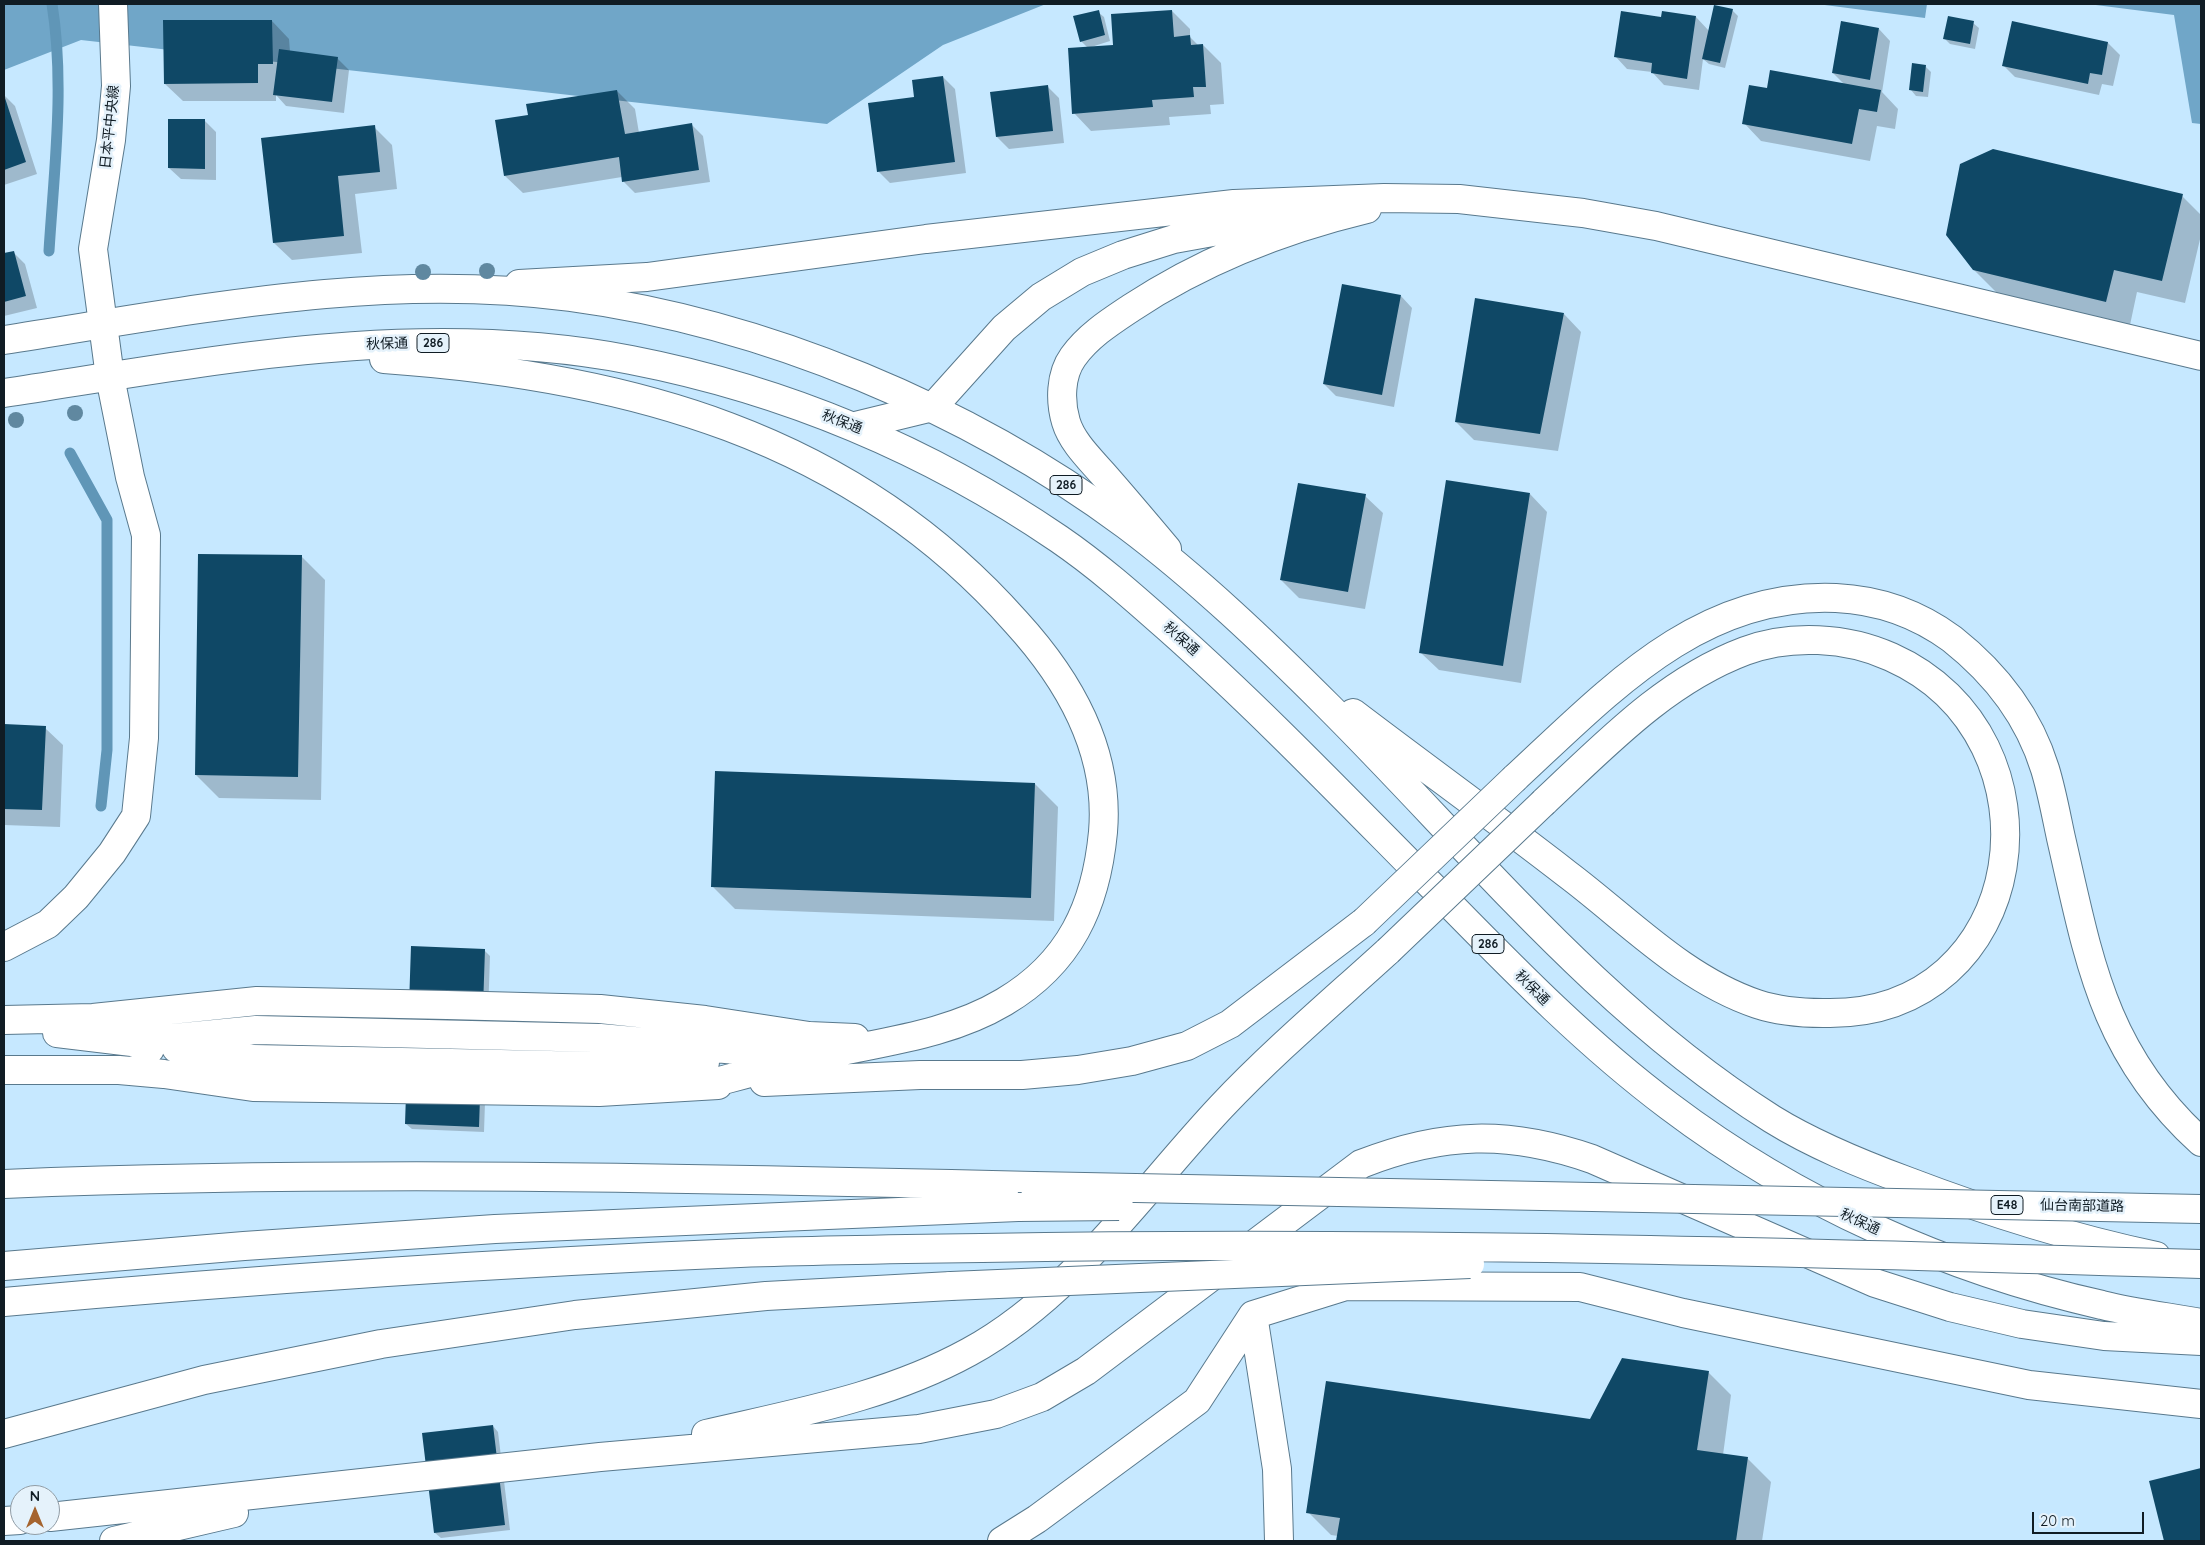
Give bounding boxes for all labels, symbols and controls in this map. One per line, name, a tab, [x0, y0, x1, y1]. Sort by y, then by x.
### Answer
street label: 日本平中央線	[97, 84, 123, 170]
road number: 286	[417, 333, 449, 352]
street label: 秋保通	[366, 335, 408, 353]
street label: 秋保通	[819, 407, 865, 437]
road number: 286	[1050, 476, 1082, 494]
street label: 秋保通	[1160, 619, 1202, 659]
road number: 286	[1472, 934, 1504, 954]
street label: 秋保通	[1511, 967, 1553, 1009]
road number: E48	[1991, 1196, 2023, 1214]
street label: 仙台南部道路	[2040, 1197, 2124, 1215]
street label: 秋保通	[1837, 1206, 1883, 1238]
north arrow	[10, 1485, 60, 1535]
text: N	[30, 1487, 40, 1505]
scale bar	[2035, 1502, 2148, 1534]
text: 20 m	[2040, 1511, 2075, 1530]

